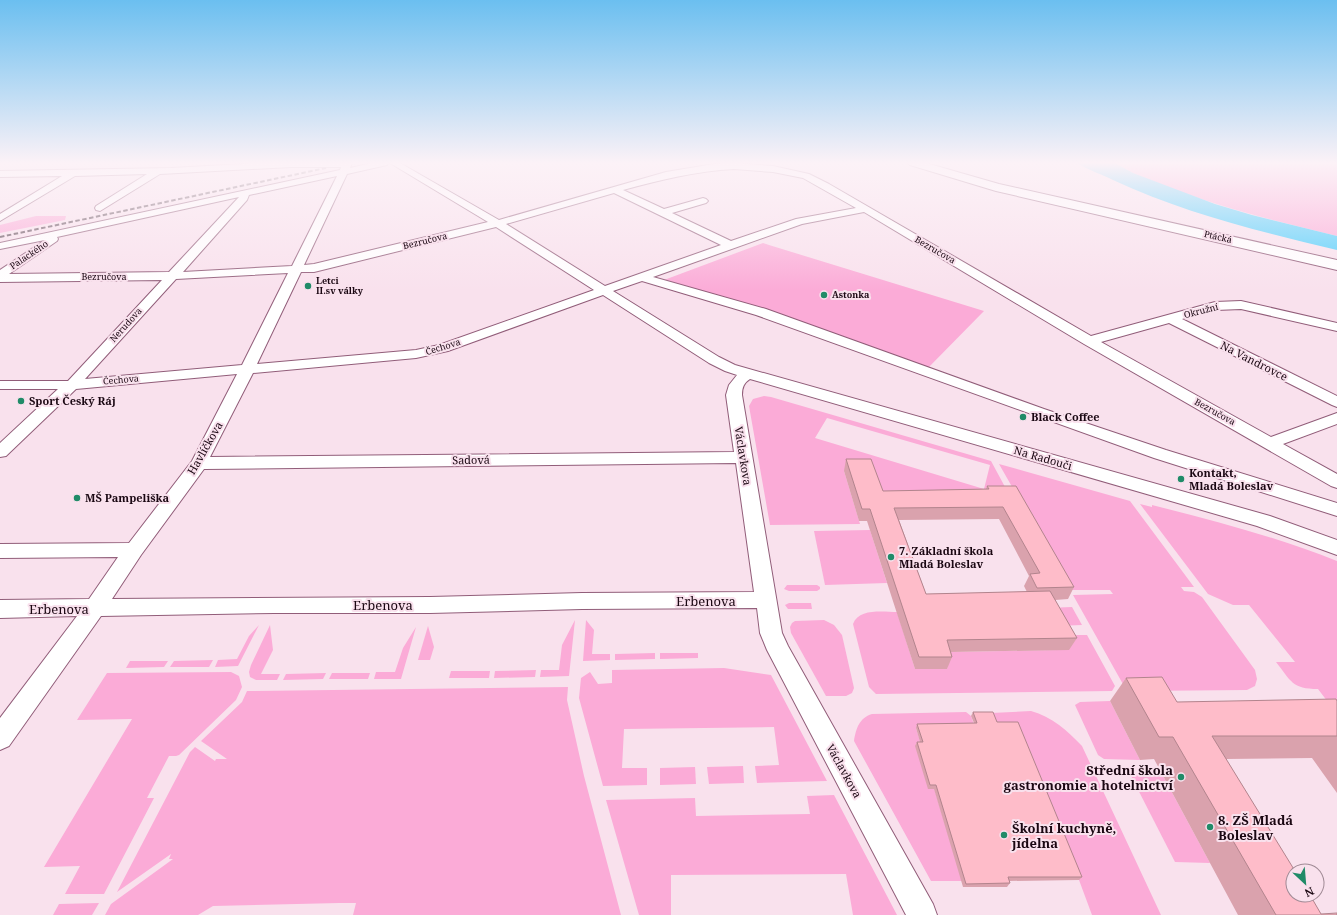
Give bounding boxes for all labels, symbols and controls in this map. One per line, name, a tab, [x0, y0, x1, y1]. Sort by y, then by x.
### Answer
street label: Ptácká	[1203, 227, 1233, 246]
street label: Bezručova	[401, 229, 448, 252]
street label: Bezručova	[912, 233, 958, 266]
street label: Palackého	[7, 237, 50, 272]
street label: Bezručova	[81, 270, 127, 283]
place label: Letci II.sv války	[316, 274, 364, 297]
marker: Letci II.sv války	[303, 281, 313, 291]
place label: Astonka	[832, 288, 870, 301]
marker: Astonka	[819, 290, 829, 300]
street label: Okružní	[1182, 300, 1220, 321]
street label: Nerudova	[107, 304, 145, 345]
street label: Čechova	[424, 335, 462, 358]
street label: Na Vandrovce	[1218, 337, 1290, 384]
street label: Čechova	[102, 371, 139, 388]
place label: Sport Český Ráj	[29, 393, 116, 408]
street label: Bezručova	[1192, 395, 1238, 428]
marker: Sport Český Ráj	[16, 396, 26, 406]
place label: Black Coffee	[1031, 409, 1100, 424]
marker: Black Coffee	[1018, 412, 1028, 422]
street label: Havlíčkova	[183, 419, 226, 477]
street label: Václavkova	[731, 425, 756, 486]
street label: Na Radouči	[1012, 442, 1074, 473]
street label: Sadová	[452, 452, 490, 467]
place label: Kontakt, Mladá Boleslav	[1189, 465, 1274, 493]
marker: Kontakt, Mladá Boleslav	[1176, 474, 1186, 484]
place label: MŠ Pampeliška	[85, 490, 170, 505]
marker: MŠ Pampeliška	[72, 493, 82, 503]
place label: 7. Základní škola Mladá Boleslav	[899, 543, 994, 571]
marker: 7. Základní škola Mladá Boleslav	[886, 552, 896, 562]
street label: Erbenova	[676, 592, 736, 610]
street label: Erbenova	[353, 596, 413, 614]
street label: Erbenova	[29, 600, 89, 618]
street label: Václavkova	[823, 741, 865, 800]
place label: Střední škola gastronomie a hotelnictví	[1004, 761, 1173, 794]
marker: Střední škola gastronomie a hotelnictví	[1176, 772, 1186, 782]
place label: 8. ZŠ Mladá Boleslav	[1218, 811, 1293, 844]
place label: Školní kuchyně, jídelna	[1011, 819, 1116, 852]
marker: 8. ZŠ Mladá Boleslav	[1205, 822, 1215, 832]
marker: Školní kuchyně, jídelna	[999, 830, 1009, 840]
north arrow	[1285, 863, 1325, 903]
text: N	[1302, 884, 1317, 901]

